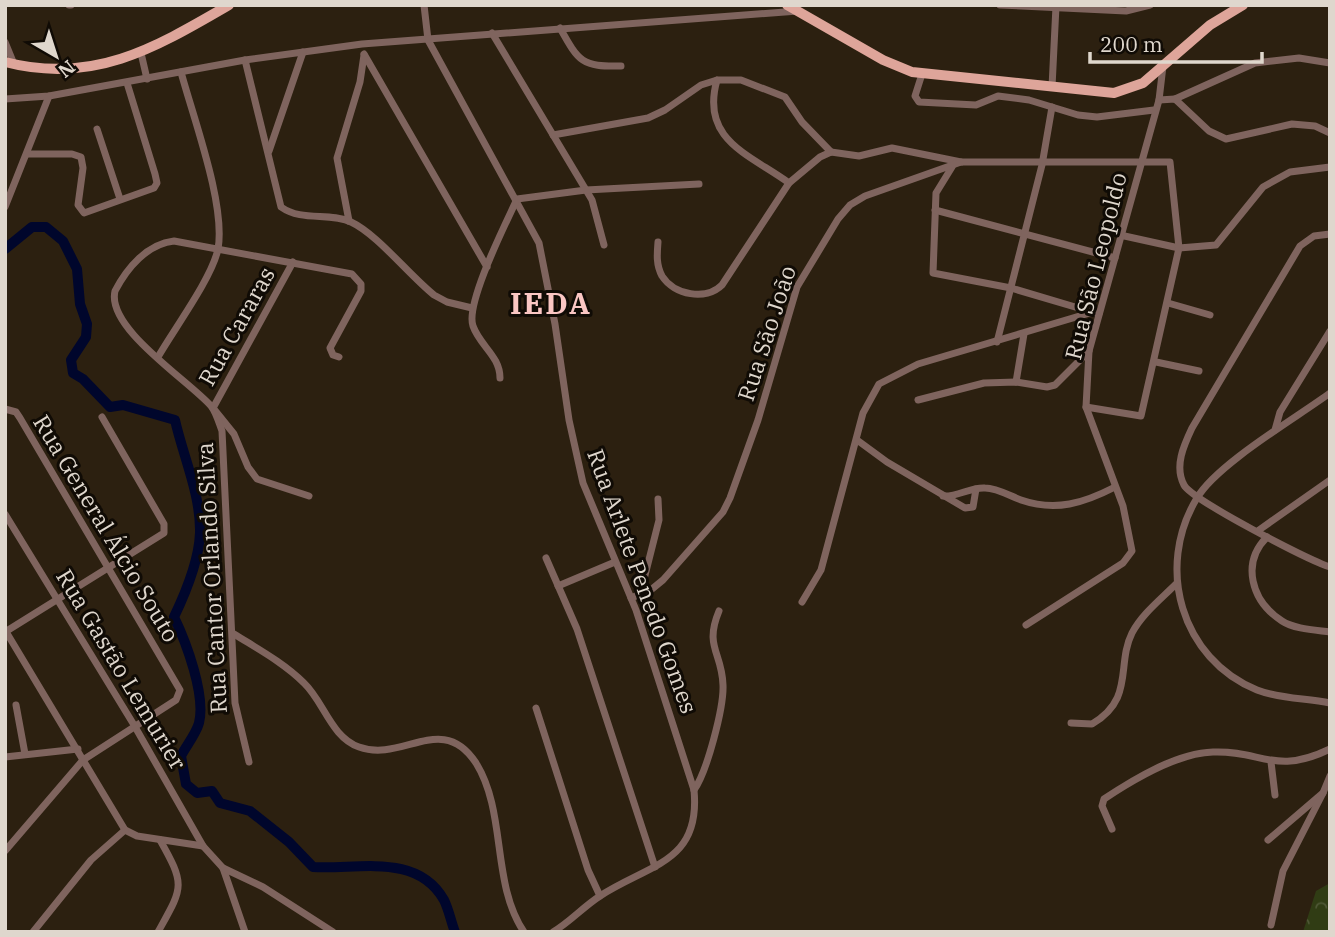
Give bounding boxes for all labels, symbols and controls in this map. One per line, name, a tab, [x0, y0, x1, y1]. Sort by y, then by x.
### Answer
north arrow	[21, 21, 91, 91]
scale bar	[1090, 21, 1262, 65]
text: 200 m	[1100, 30, 1163, 58]
text: N	[53, 55, 80, 83]
street label: Rua São Leopoldo	[1057, 169, 1133, 363]
street label: Rua Cararas	[191, 261, 281, 391]
street label: Rua São João	[730, 261, 802, 405]
district label: IEDA	[510, 283, 592, 322]
street label: Rua General Álcio Souto	[27, 409, 187, 647]
street label: Rua Cantor Orlando Silva	[189, 442, 233, 714]
street label: Rua Arlete Penedo Gomes	[581, 445, 705, 717]
street label: Rua Gastão Lemurier	[50, 563, 194, 775]

